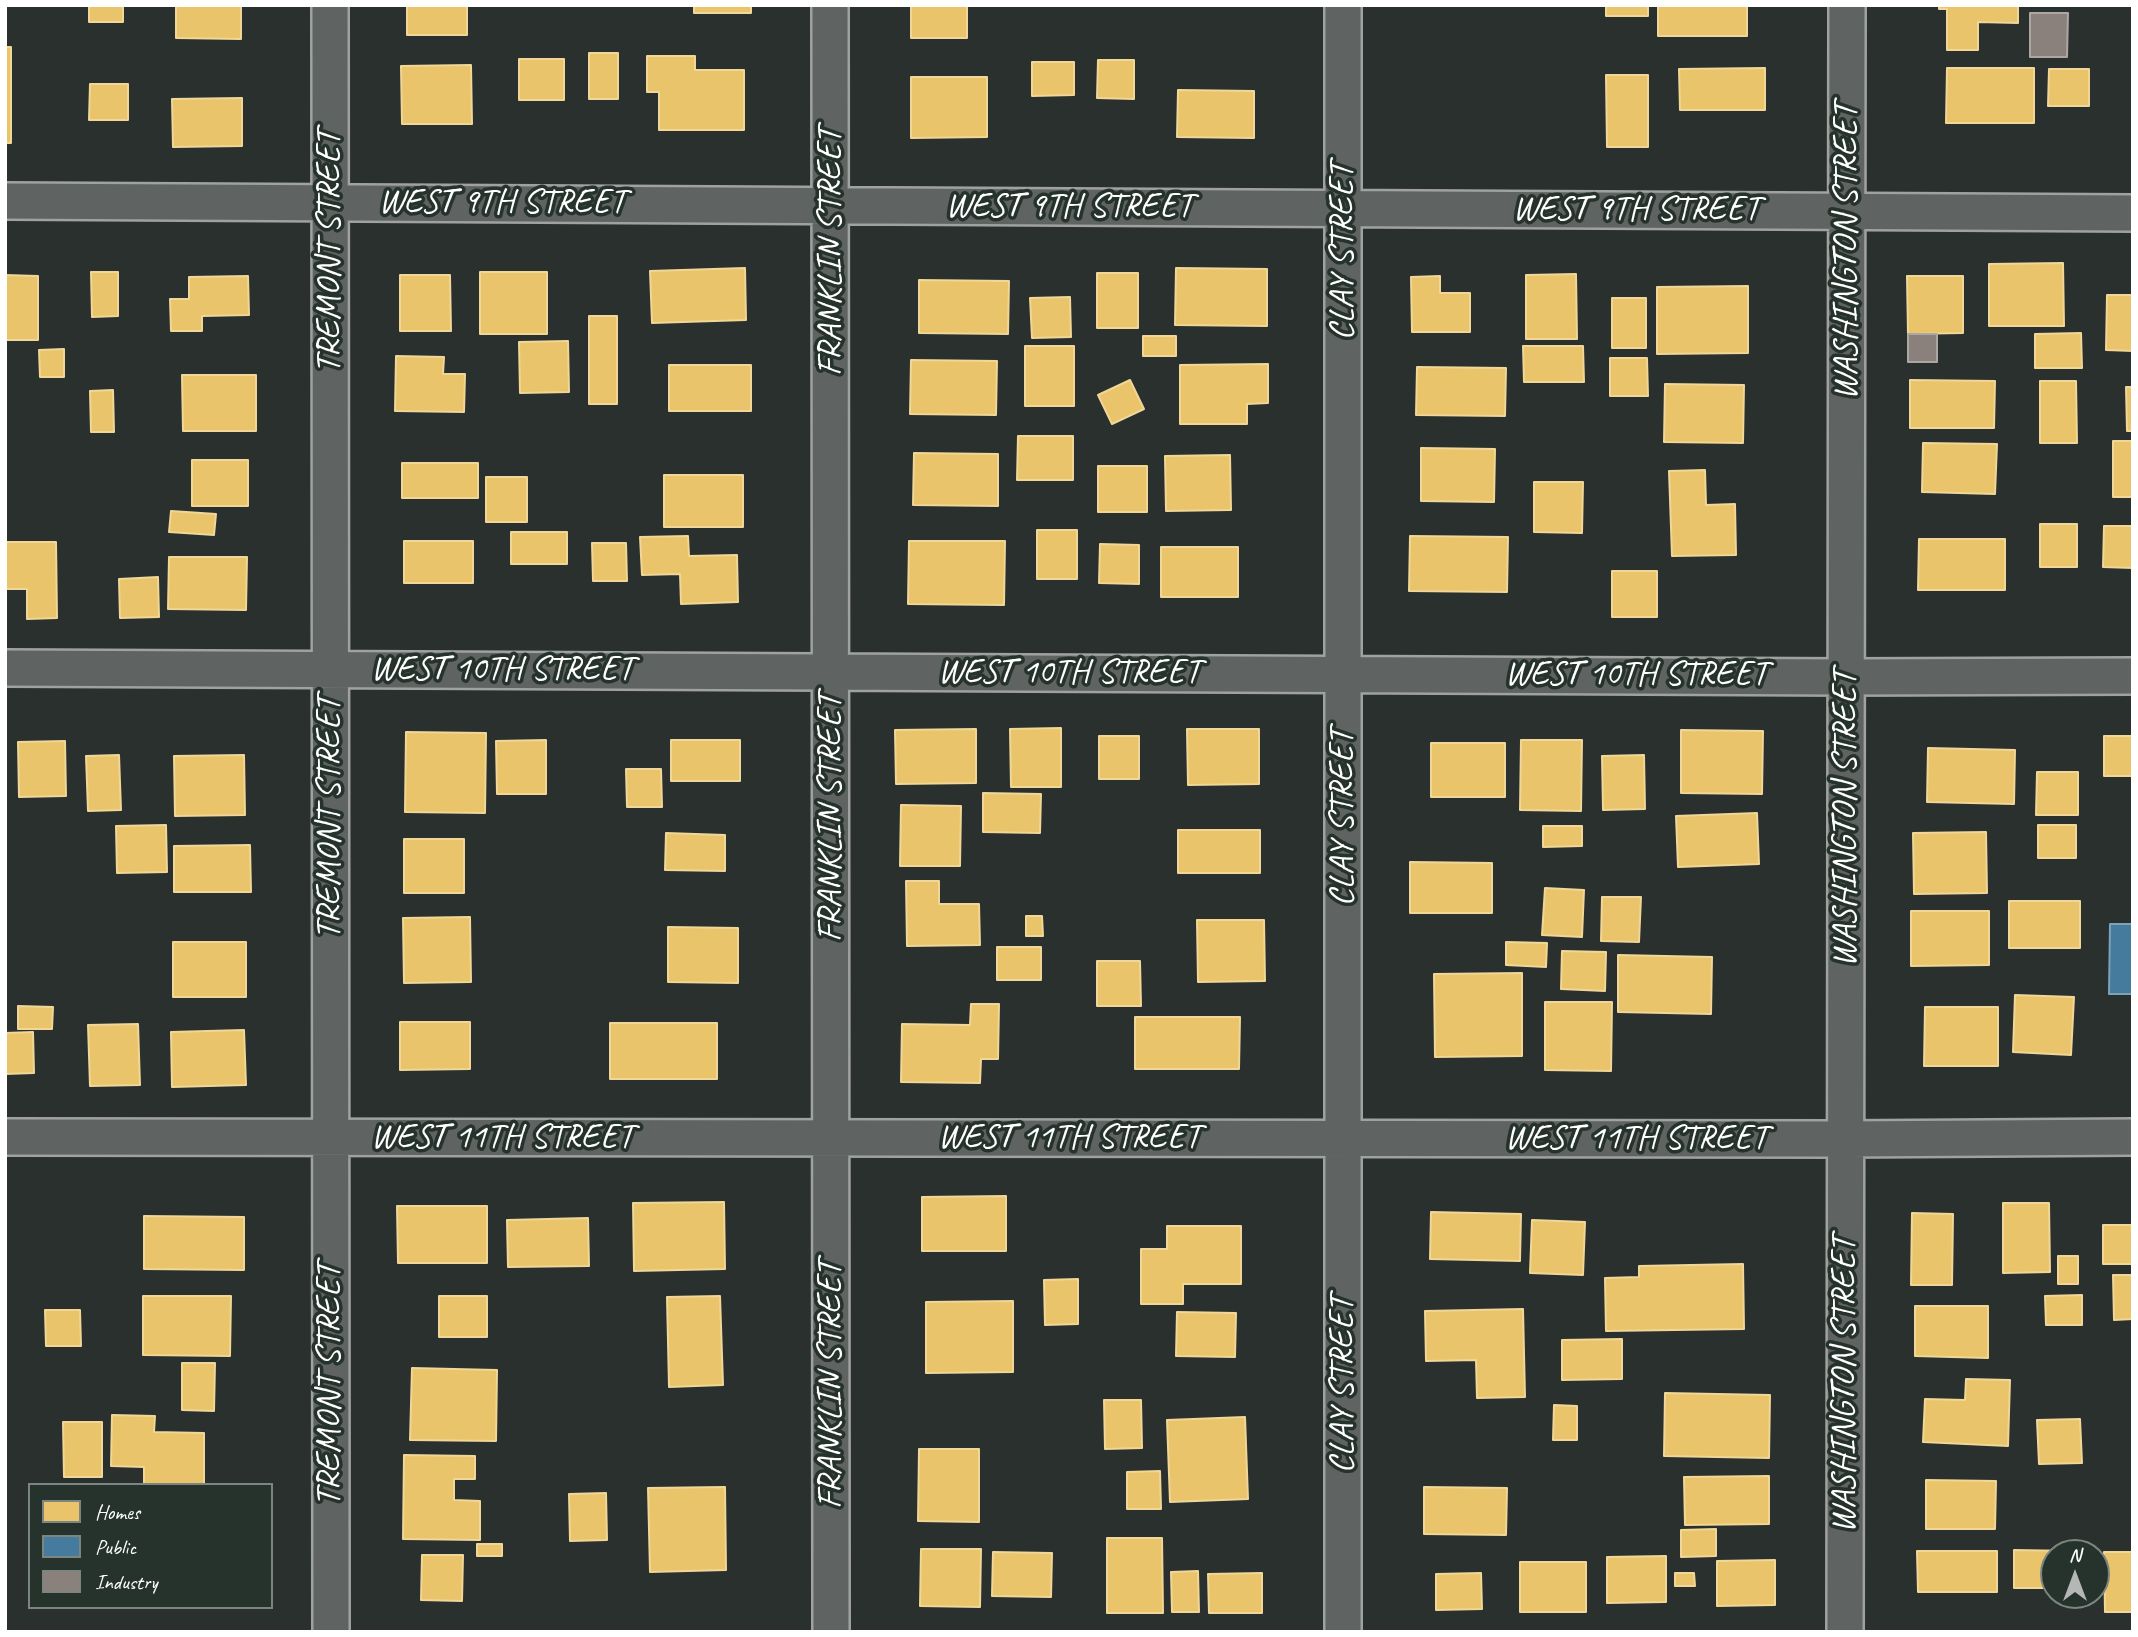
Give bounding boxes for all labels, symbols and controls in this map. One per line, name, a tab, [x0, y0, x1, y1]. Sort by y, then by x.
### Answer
street label: WASHINGTON STREET	[1826, 104, 1868, 400]
street label: FRANKLIN STREET	[810, 128, 852, 376]
street label: TREMONT STREET	[309, 131, 351, 373]
street label: CLAY STREET	[1322, 164, 1364, 340]
street label: WEST 9TH STREET	[378, 182, 626, 224]
street label: WEST 9TH STREET	[945, 186, 1193, 228]
street label: WEST 9TH STREET	[1512, 189, 1760, 231]
street label: WEST 10TH STREET	[370, 649, 634, 691]
street label: WEST 10TH STREET	[937, 652, 1201, 694]
street label: WEST 10TH STREET	[1504, 654, 1768, 696]
street label: WASHINGTON STREET	[1825, 671, 1867, 967]
street label: FRANKLIN STREET	[810, 694, 852, 942]
street label: TREMONT STREET	[309, 697, 351, 939]
street label: CLAY STREET	[1322, 730, 1364, 906]
street label: WEST 11TH STREET	[370, 1117, 634, 1159]
street label: WEST 11TH STREET	[937, 1117, 1201, 1159]
street label: WEST 11TH STREET	[1504, 1118, 1768, 1160]
street label: WASHINGTON STREET	[1824, 1237, 1866, 1533]
street label: FRANKLIN STREET	[810, 1261, 852, 1509]
street label: TREMONT STREET	[309, 1264, 351, 1506]
street label: CLAY STREET	[1322, 1297, 1364, 1473]
legend	[28, 1483, 273, 1609]
text: Homes	[95, 1499, 140, 1525]
text: Public	[95, 1534, 136, 1560]
north arrow	[2040, 1539, 2110, 1609]
text: N	[2069, 1543, 2081, 1567]
text: Industry	[95, 1569, 158, 1595]

